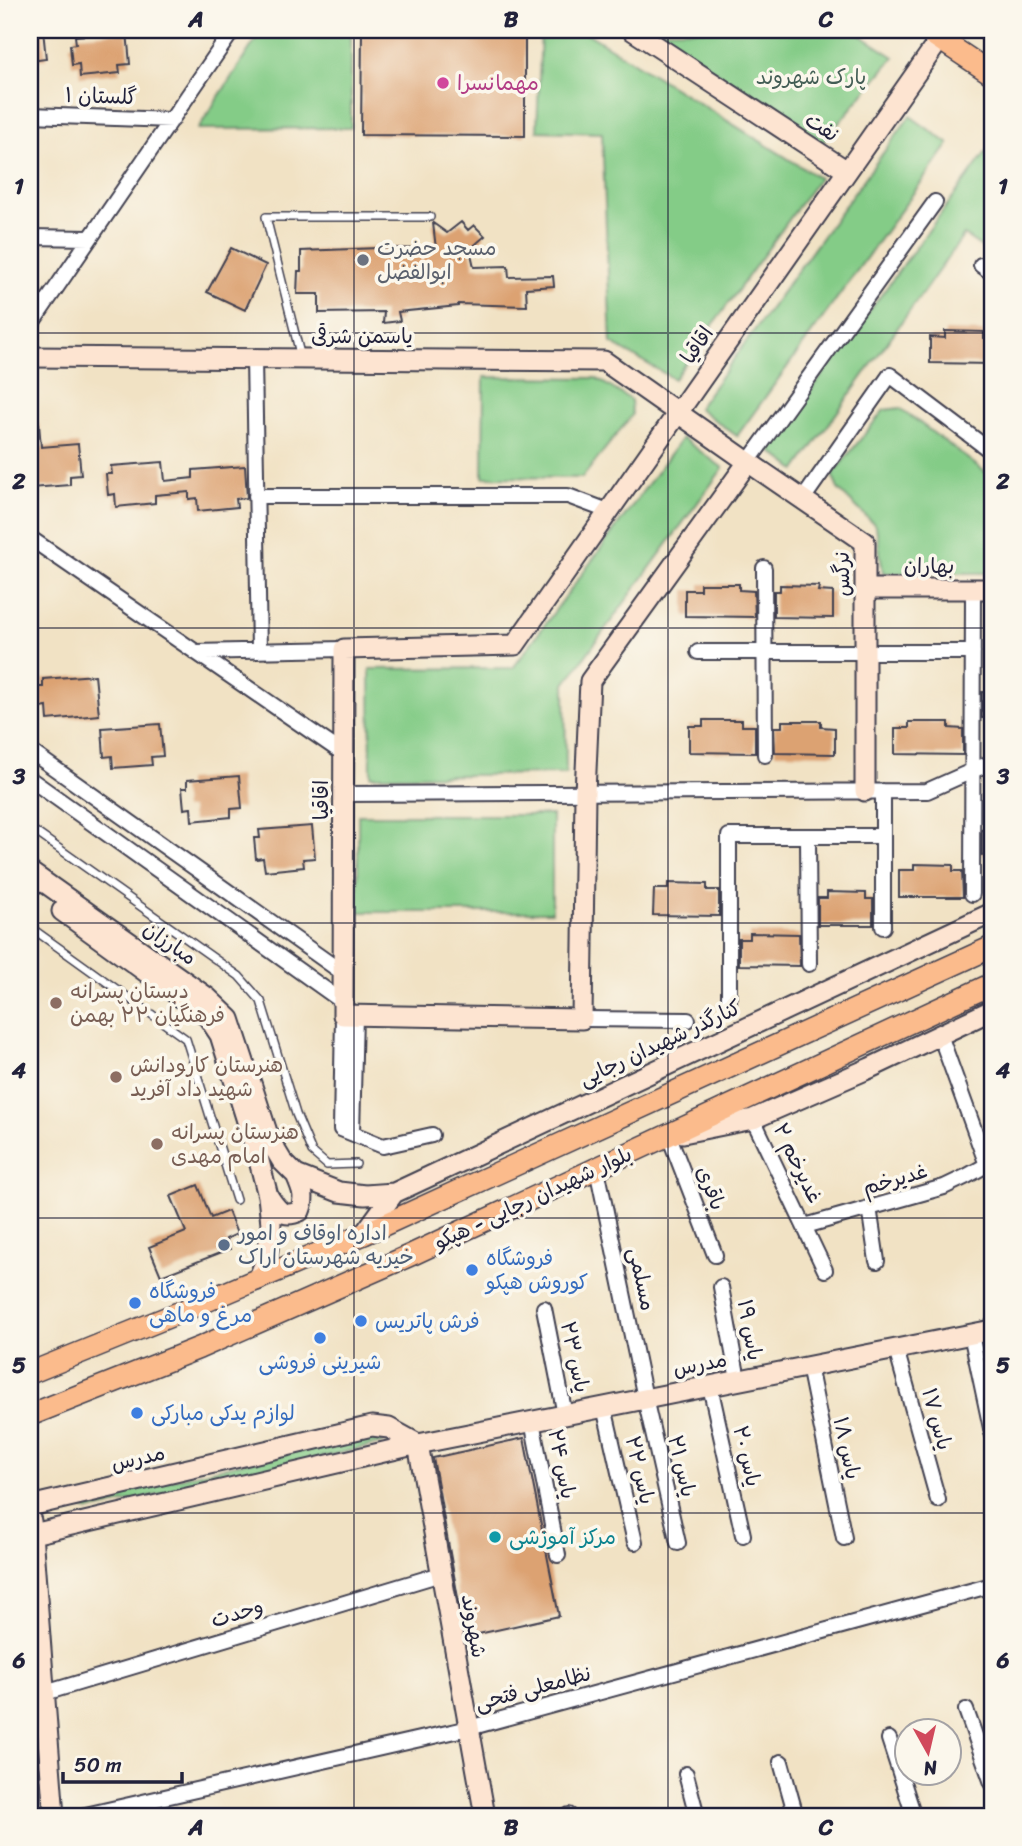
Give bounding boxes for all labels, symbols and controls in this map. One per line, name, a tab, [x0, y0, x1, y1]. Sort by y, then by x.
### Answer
text: A	[187, 0, 204, 40]
text: B	[504, 0, 519, 40]
text: C	[818, 0, 834, 40]
park label: پارک شهروند	[756, 58, 866, 96]
place label: مهمانسرا	[457, 64, 539, 102]
marker: مهمانسرا	[435, 75, 451, 91]
street label: گلستان ۱	[64, 76, 138, 116]
street label: نفت	[797, 102, 847, 152]
text: 1	[14, 166, 24, 207]
text: 1	[998, 166, 1008, 207]
place label: مسجد حضرت ابوالفضل	[377, 229, 497, 291]
marker: مسجد حضرت ابوالفضل	[355, 252, 371, 268]
street label: یاسمن شرقی	[311, 317, 413, 355]
street label: اقاقیا	[670, 318, 724, 372]
text: 2	[11, 461, 26, 502]
text: 2	[995, 461, 1010, 502]
street label: بهاران	[904, 547, 954, 585]
street label: نرگس	[823, 551, 861, 597]
text: 3	[12, 756, 26, 797]
text: 3	[996, 756, 1010, 797]
street label: اقاقیا	[302, 780, 340, 820]
street label: مبارزان	[135, 910, 205, 976]
place label: دبستان پسرانه فرهنگیان ۲۲ بهمن	[70, 972, 225, 1034]
street label: کنارگذر شهیدان رجایی	[572, 989, 748, 1097]
marker: دبستان پسرانه فرهنگیان ۲۲ بهمن	[48, 995, 64, 1011]
place label: هنرستان کارودانش شهید داد آفرید	[130, 1046, 283, 1108]
text: 4	[11, 1050, 27, 1091]
text: 4	[995, 1050, 1011, 1091]
marker: هنرستان کارودانش شهید داد آفرید	[108, 1069, 124, 1085]
place label: هنرستان پسرانه امام مهدی	[171, 1113, 299, 1175]
street label: غدیرخم ۲	[762, 1116, 834, 1210]
street label: بلوار شهیدان رجایی - هپکو	[426, 1135, 639, 1262]
marker: هنرستان پسرانه امام مهدی	[149, 1136, 165, 1152]
street label: غدیرخم	[858, 1152, 932, 1206]
street label: باقری	[685, 1160, 737, 1216]
place label: اداره اوقاف و امور خیریه شهرستان اراک	[236, 1214, 414, 1276]
marker: اداره اوقاف و امور خیریه شهرستان اراک	[216, 1237, 232, 1253]
place label: فروشگاه کوروش هپکو	[484, 1239, 588, 1301]
street label: مسلمی	[617, 1244, 667, 1314]
marker: فروشگاه کوروش هپکو	[464, 1262, 480, 1278]
place label: فروشگاه مرغ و ماهی	[149, 1272, 252, 1334]
marker: فروشگاه مرغ و ماهی	[127, 1295, 143, 1311]
street label: یاس ۱۹	[726, 1296, 774, 1364]
place label: فرش پاتریس	[375, 1302, 480, 1340]
marker: فرش پاتریس	[353, 1313, 369, 1329]
street label: یاس ۲۳	[549, 1318, 601, 1396]
marker: شیرینی فروشی	[312, 1330, 328, 1346]
street label: مدرس	[670, 1340, 730, 1388]
place label: شیرینی فروشی	[258, 1343, 382, 1381]
text: 5	[12, 1345, 26, 1386]
text: 5	[996, 1345, 1010, 1386]
street label: یاس ۱۷	[910, 1383, 964, 1455]
place label: لوازم یدکی مبارکی	[151, 1394, 295, 1432]
marker: لوازم یدکی مبارکی	[129, 1405, 145, 1421]
street label: یاس ۱۸	[822, 1413, 872, 1483]
street label: یاس ۲۰	[722, 1422, 772, 1490]
street label: یاس ۲۴	[537, 1426, 587, 1502]
street label: یاس ۲۱	[656, 1431, 708, 1501]
street label: یاس ۲۲	[614, 1432, 666, 1508]
street label: مدرس	[107, 1433, 169, 1483]
place label: مرکز آموزشی	[509, 1518, 616, 1556]
marker: مرکز آموزشی	[487, 1529, 503, 1545]
street label: وحدت	[206, 1587, 268, 1639]
street label: شهروند	[450, 1591, 498, 1661]
text: 6	[11, 1640, 26, 1681]
text: 6	[995, 1640, 1010, 1681]
street label: نظامعلی فتحی	[471, 1654, 595, 1722]
north arrow	[892, 1716, 962, 1786]
scale bar	[63, 1741, 182, 1785]
text: 50 m	[74, 1746, 122, 1784]
text: N	[921, 1751, 940, 1786]
text: A	[187, 1807, 204, 1846]
text: B	[504, 1807, 519, 1846]
text: C	[818, 1807, 834, 1846]

